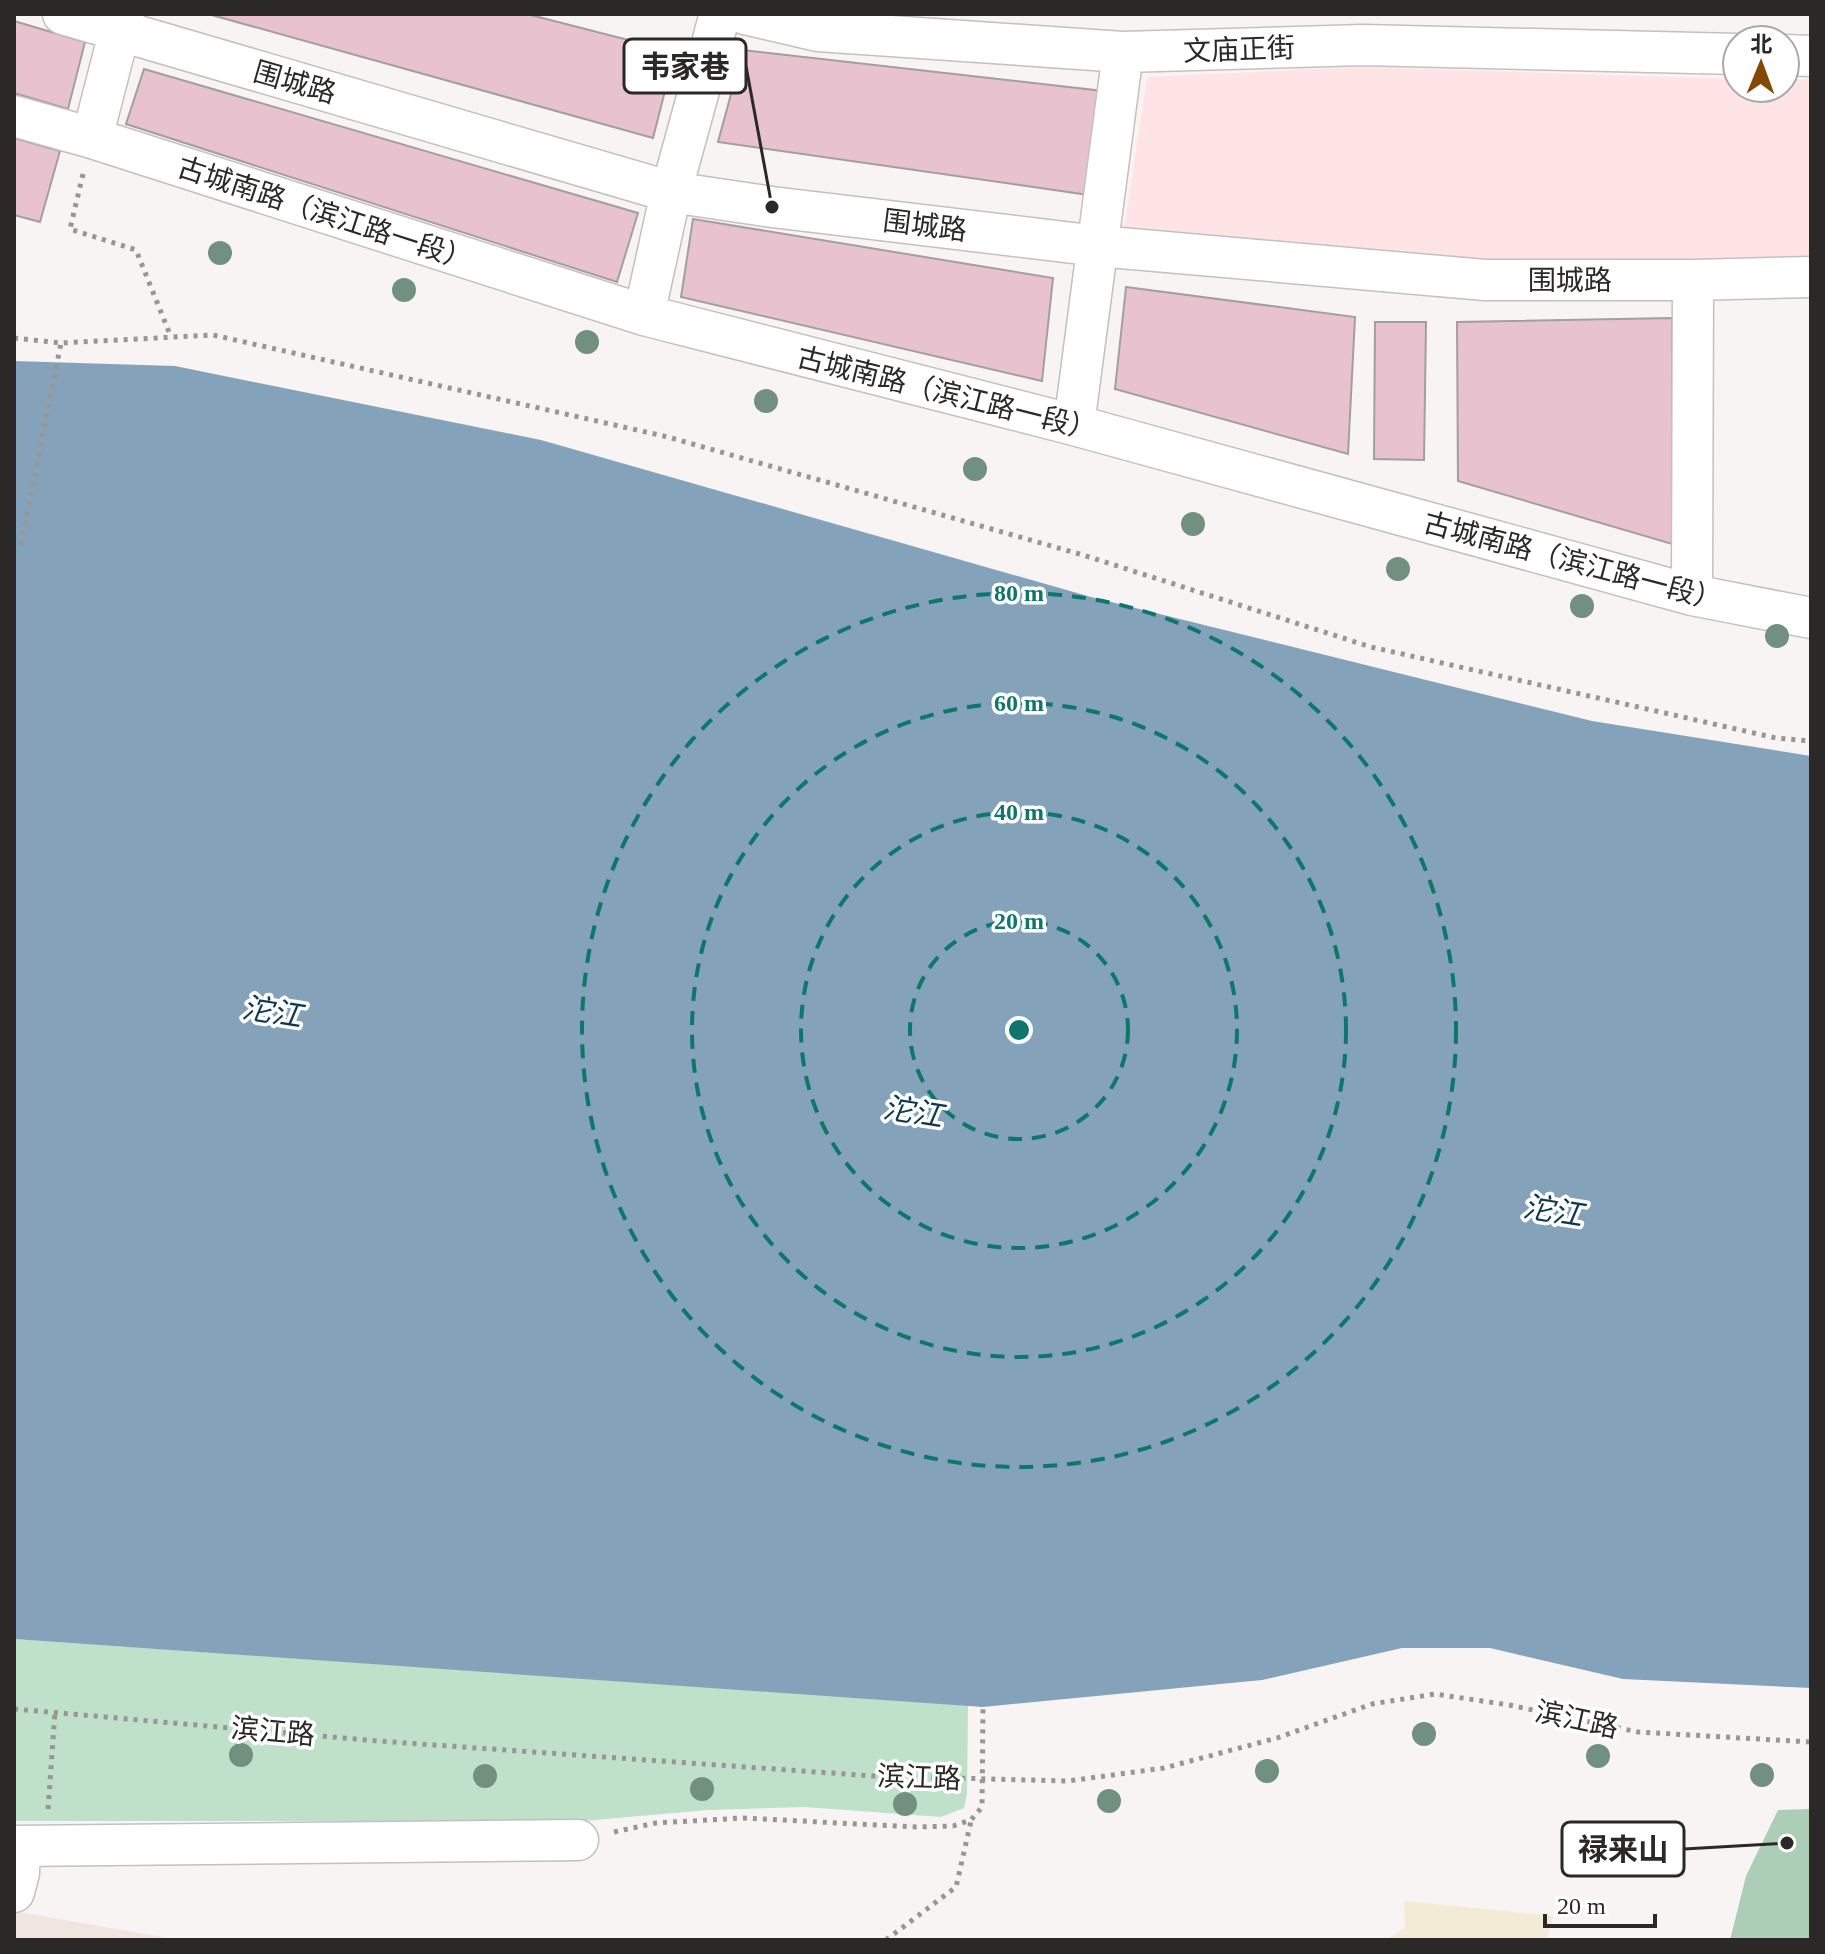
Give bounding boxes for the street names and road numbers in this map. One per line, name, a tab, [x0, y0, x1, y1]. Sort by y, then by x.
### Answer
street label: 文庙正街	[1183, 32, 1296, 67]
street label: 围城路	[250, 56, 340, 109]
street label: 古城南路（滨江路一段）	[174, 151, 476, 276]
street label: 围城路	[881, 205, 969, 246]
street label: 围城路	[1528, 265, 1612, 296]
street label: 古城南路（滨江路一段）	[794, 341, 1100, 446]
street label: 古城南路（滨江路一段）	[1420, 507, 1726, 616]
street label: 滨江路	[1533, 1696, 1621, 1743]
street label: 滨江路	[230, 1712, 316, 1751]
street label: 滨江路	[876, 1761, 962, 1794]

